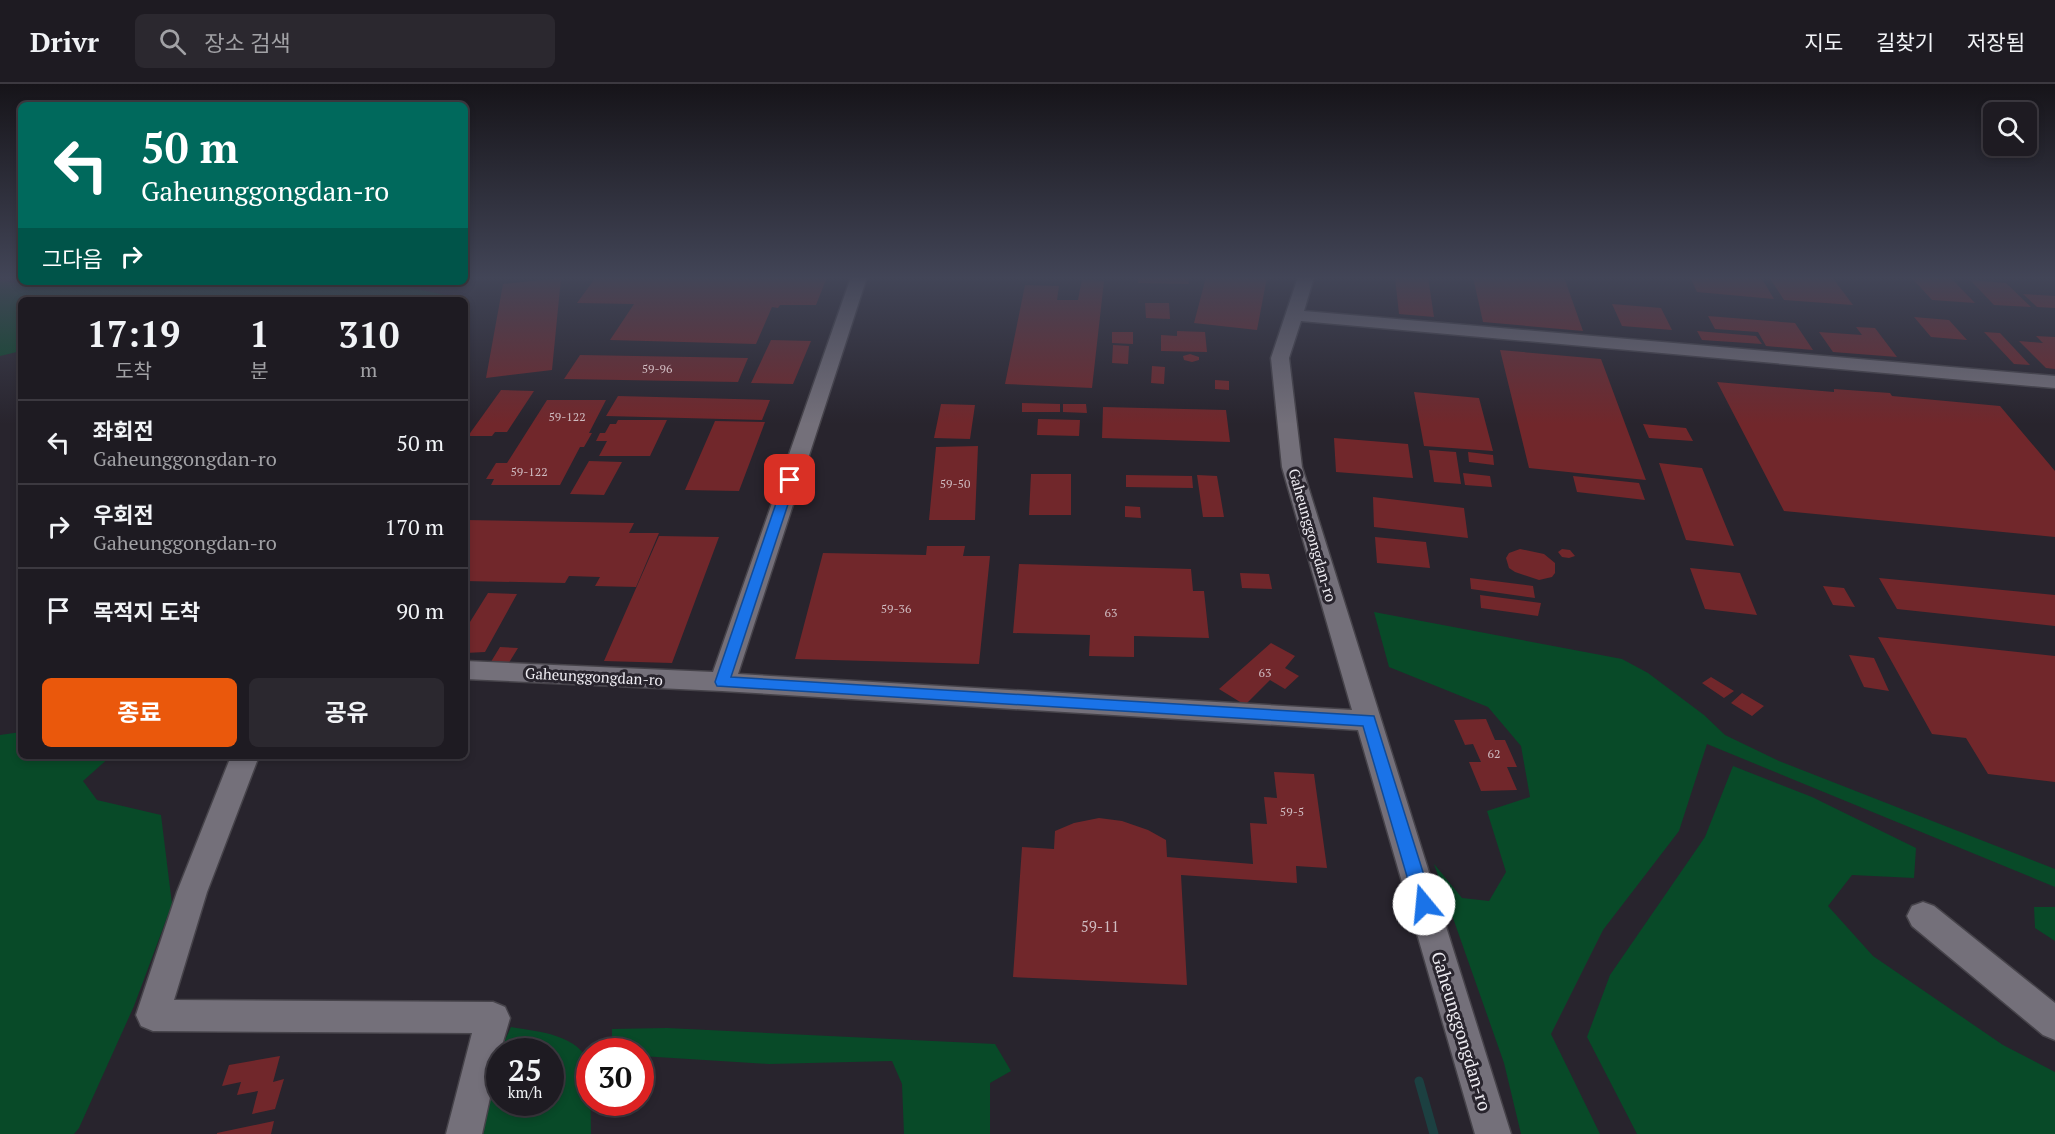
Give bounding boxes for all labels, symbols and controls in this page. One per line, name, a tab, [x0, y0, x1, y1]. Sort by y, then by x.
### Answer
search box	[135, 14, 555, 68]
text: Drivr	[30, 23, 99, 60]
icon: search	[156, 25, 189, 58]
text: 장소 검색	[204, 28, 290, 57]
text: 지도	[1804, 28, 1843, 56]
text: 길찾기	[1876, 28, 1934, 56]
text: 저장됨	[1967, 28, 2025, 56]
map controls	[1983, 102, 2037, 156]
button: search	[1983, 102, 2037, 156]
text: 50 m	[141, 119, 239, 175]
icon: left	[42, 126, 120, 204]
text: Gaheunggongdan-ro	[141, 173, 389, 209]
icon: right	[115, 240, 148, 273]
text: 그다음	[42, 244, 103, 273]
text: 17:19	[87, 310, 180, 357]
text: 1	[249, 310, 270, 357]
text: 310	[338, 311, 399, 358]
text: m	[360, 356, 377, 383]
text: 도착	[115, 357, 152, 384]
text: 분	[250, 357, 269, 384]
house number: 59-96	[642, 361, 673, 376]
house number: 59-122	[548, 409, 586, 424]
text: 좌회전	[93, 416, 154, 445]
icon: left	[42, 426, 75, 459]
text: 50 m	[396, 428, 444, 457]
text: Gaheunggongdan-ro	[93, 445, 277, 472]
pin	[764, 454, 815, 505]
icon: arrive	[773, 463, 806, 496]
house number: 59-122	[510, 464, 548, 479]
street label: Gaheunggongdan-ro	[1284, 466, 1342, 604]
house number: 59-50	[940, 476, 970, 491]
text: 우회전	[93, 500, 154, 529]
icon: right	[42, 510, 75, 543]
text: 170 m	[384, 512, 444, 541]
text: Gaheunggongdan-ro	[93, 529, 277, 556]
icon: arrive	[42, 594, 75, 627]
text: 90 m	[396, 596, 444, 625]
text: 목적지 도착	[93, 597, 200, 626]
house number: 59-36	[881, 601, 912, 616]
house number: 63	[1105, 605, 1117, 620]
street label: Gaheunggongdan-ro	[525, 662, 663, 690]
house number: 63	[1259, 665, 1271, 680]
button: 종료	[42, 678, 237, 747]
button: 공유	[249, 678, 444, 747]
house number: 62	[1488, 746, 1500, 761]
house number: 59-5	[1280, 804, 1304, 819]
position arrow	[1392, 872, 1456, 936]
house number: 59-11	[1081, 916, 1119, 936]
street label: Gaheunggongdan-ro	[1426, 948, 1498, 1114]
speed limit sign: 30	[576, 1038, 654, 1116]
text: 25	[508, 1050, 542, 1090]
text: km/h	[508, 1082, 542, 1102]

